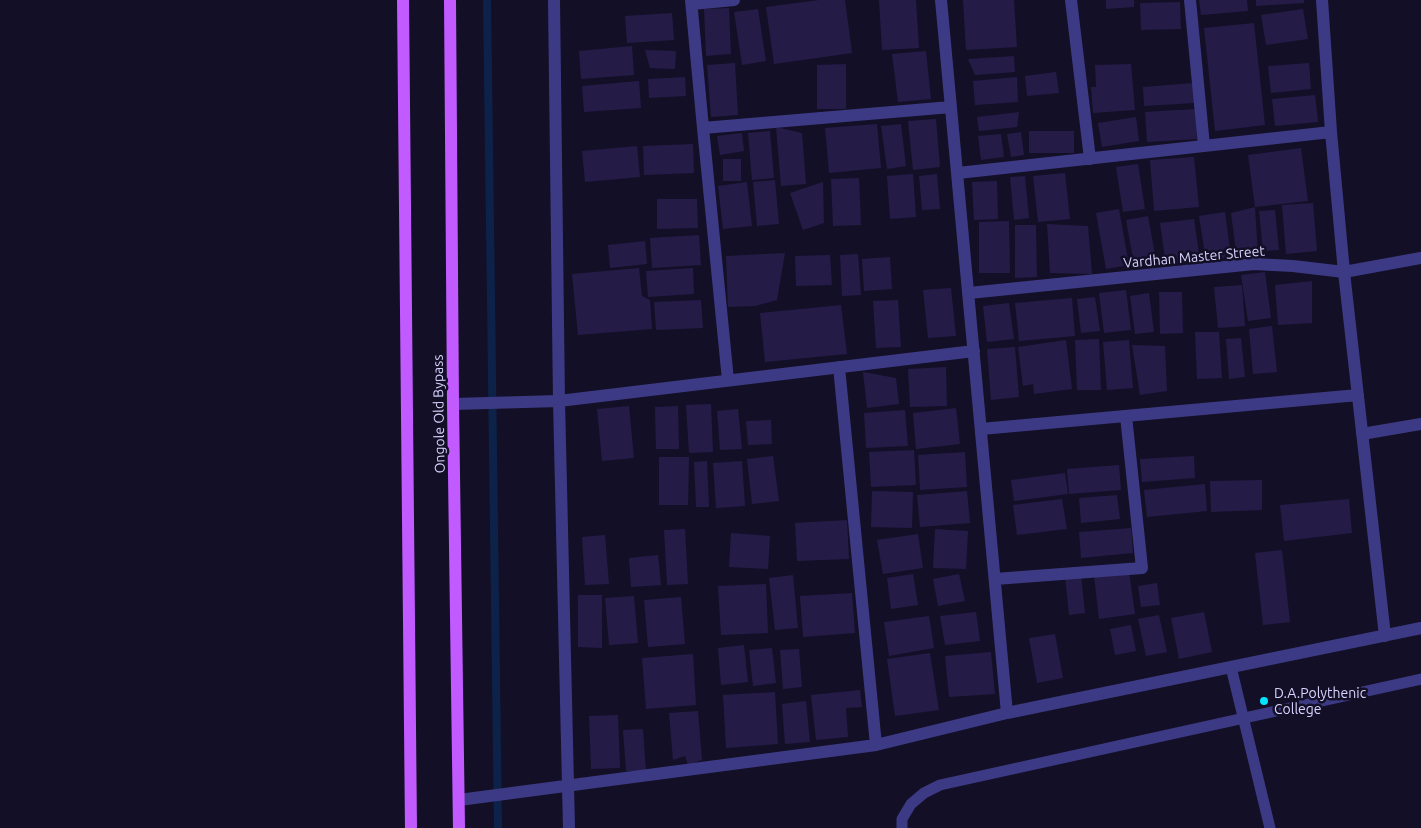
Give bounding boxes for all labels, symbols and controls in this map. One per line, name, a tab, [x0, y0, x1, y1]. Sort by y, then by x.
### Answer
street label: Vardhan Master Street	[1123, 242, 1265, 272]
street label: Ongole Old Bypass	[430, 354, 448, 474]
place label: D.A.Polythenic College	[1274, 685, 1366, 718]
marker: D.A.Polythenic College	[1258, 695, 1270, 707]

